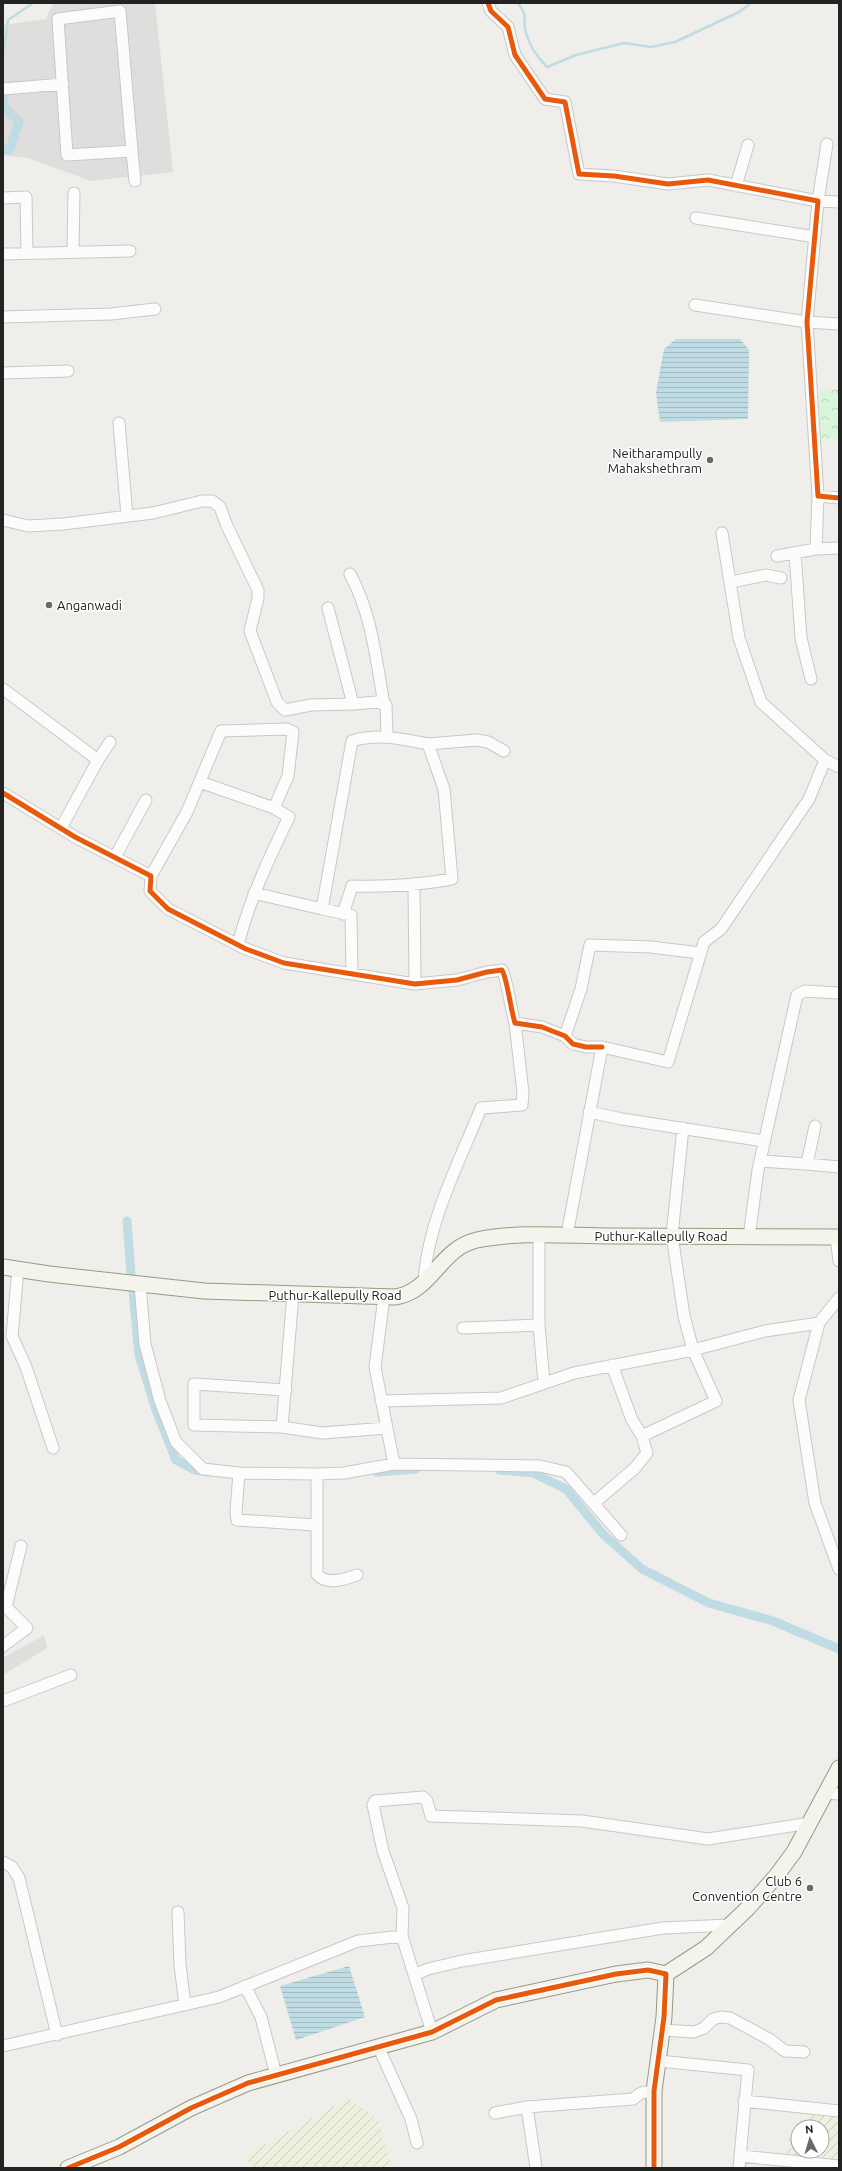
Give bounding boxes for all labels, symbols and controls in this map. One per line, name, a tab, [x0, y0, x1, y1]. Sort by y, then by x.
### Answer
place label: Neitharampully Mahakshethram	[608, 446, 702, 475]
marker: Neitharampully Mahakshethram	[705, 455, 715, 465]
place label: Anganwadi	[57, 598, 122, 612]
marker: Anganwadi	[44, 600, 54, 610]
street label: Puthur-Kallepully Road	[594, 1229, 728, 1243]
street label: Puthur-Kallepully Road	[268, 1288, 402, 1302]
place label: Club 6 Convention Centre	[692, 1874, 802, 1903]
marker: Club 6 Convention Centre	[805, 1883, 815, 1893]
north arrow	[790, 2119, 830, 2159]
text: N	[805, 2123, 814, 2135]

